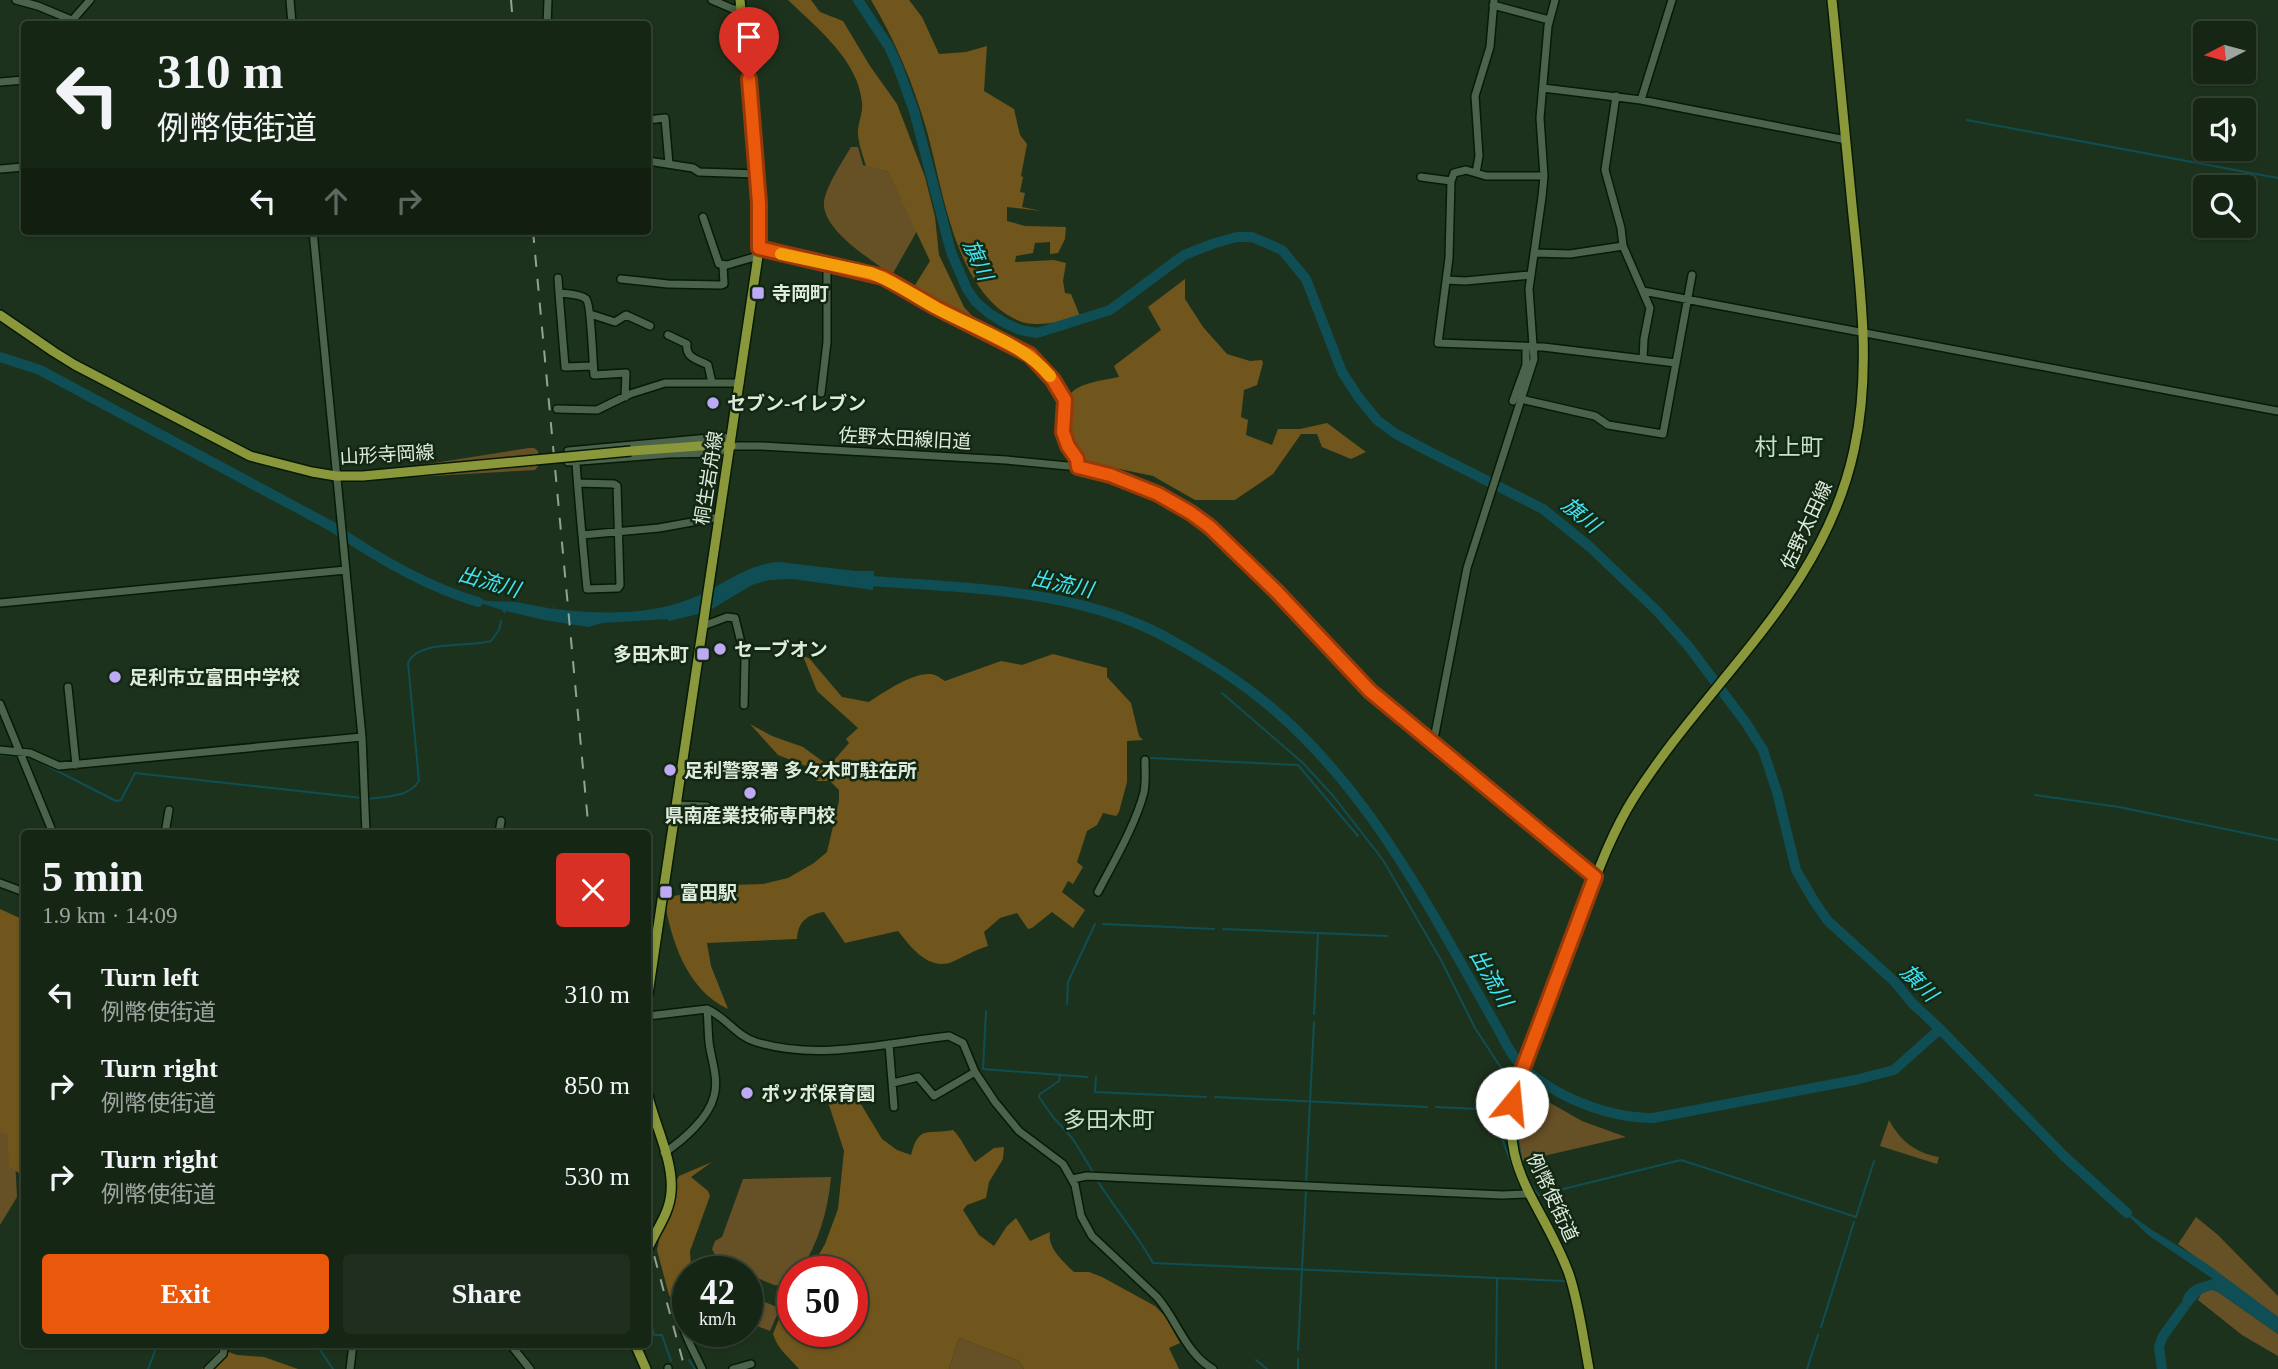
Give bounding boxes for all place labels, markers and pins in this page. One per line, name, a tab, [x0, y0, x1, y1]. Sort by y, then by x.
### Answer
pin	[719, 7, 779, 79]
place label: 寺岡町	[772, 283, 829, 304]
marker: 寺岡町	[750, 285, 766, 301]
place label: セブン-イレブン	[727, 393, 866, 414]
marker: セブン-イレブン	[705, 395, 721, 411]
place label: セーブオン	[734, 639, 828, 660]
marker: セーブオン	[712, 641, 728, 657]
place label: 多田木町	[613, 644, 689, 665]
marker: 多田木町	[695, 646, 711, 662]
place label: 足利市立富田中学校	[129, 667, 300, 688]
marker: 足利市立富田中学校	[107, 669, 123, 685]
place label: 足利警察署 多々木町駐在所	[684, 760, 917, 781]
marker: 足利警察署 多々木町駐在所	[662, 762, 678, 778]
marker: 県南産業技術専門校	[742, 785, 758, 801]
place label: 県南産業技術専門校	[664, 805, 836, 826]
place label: 富田駅	[680, 882, 737, 903]
marker: 富田駅	[658, 884, 674, 900]
place label: ポッポ保育園	[761, 1083, 875, 1104]
marker: ポッポ保育園	[739, 1085, 755, 1101]

